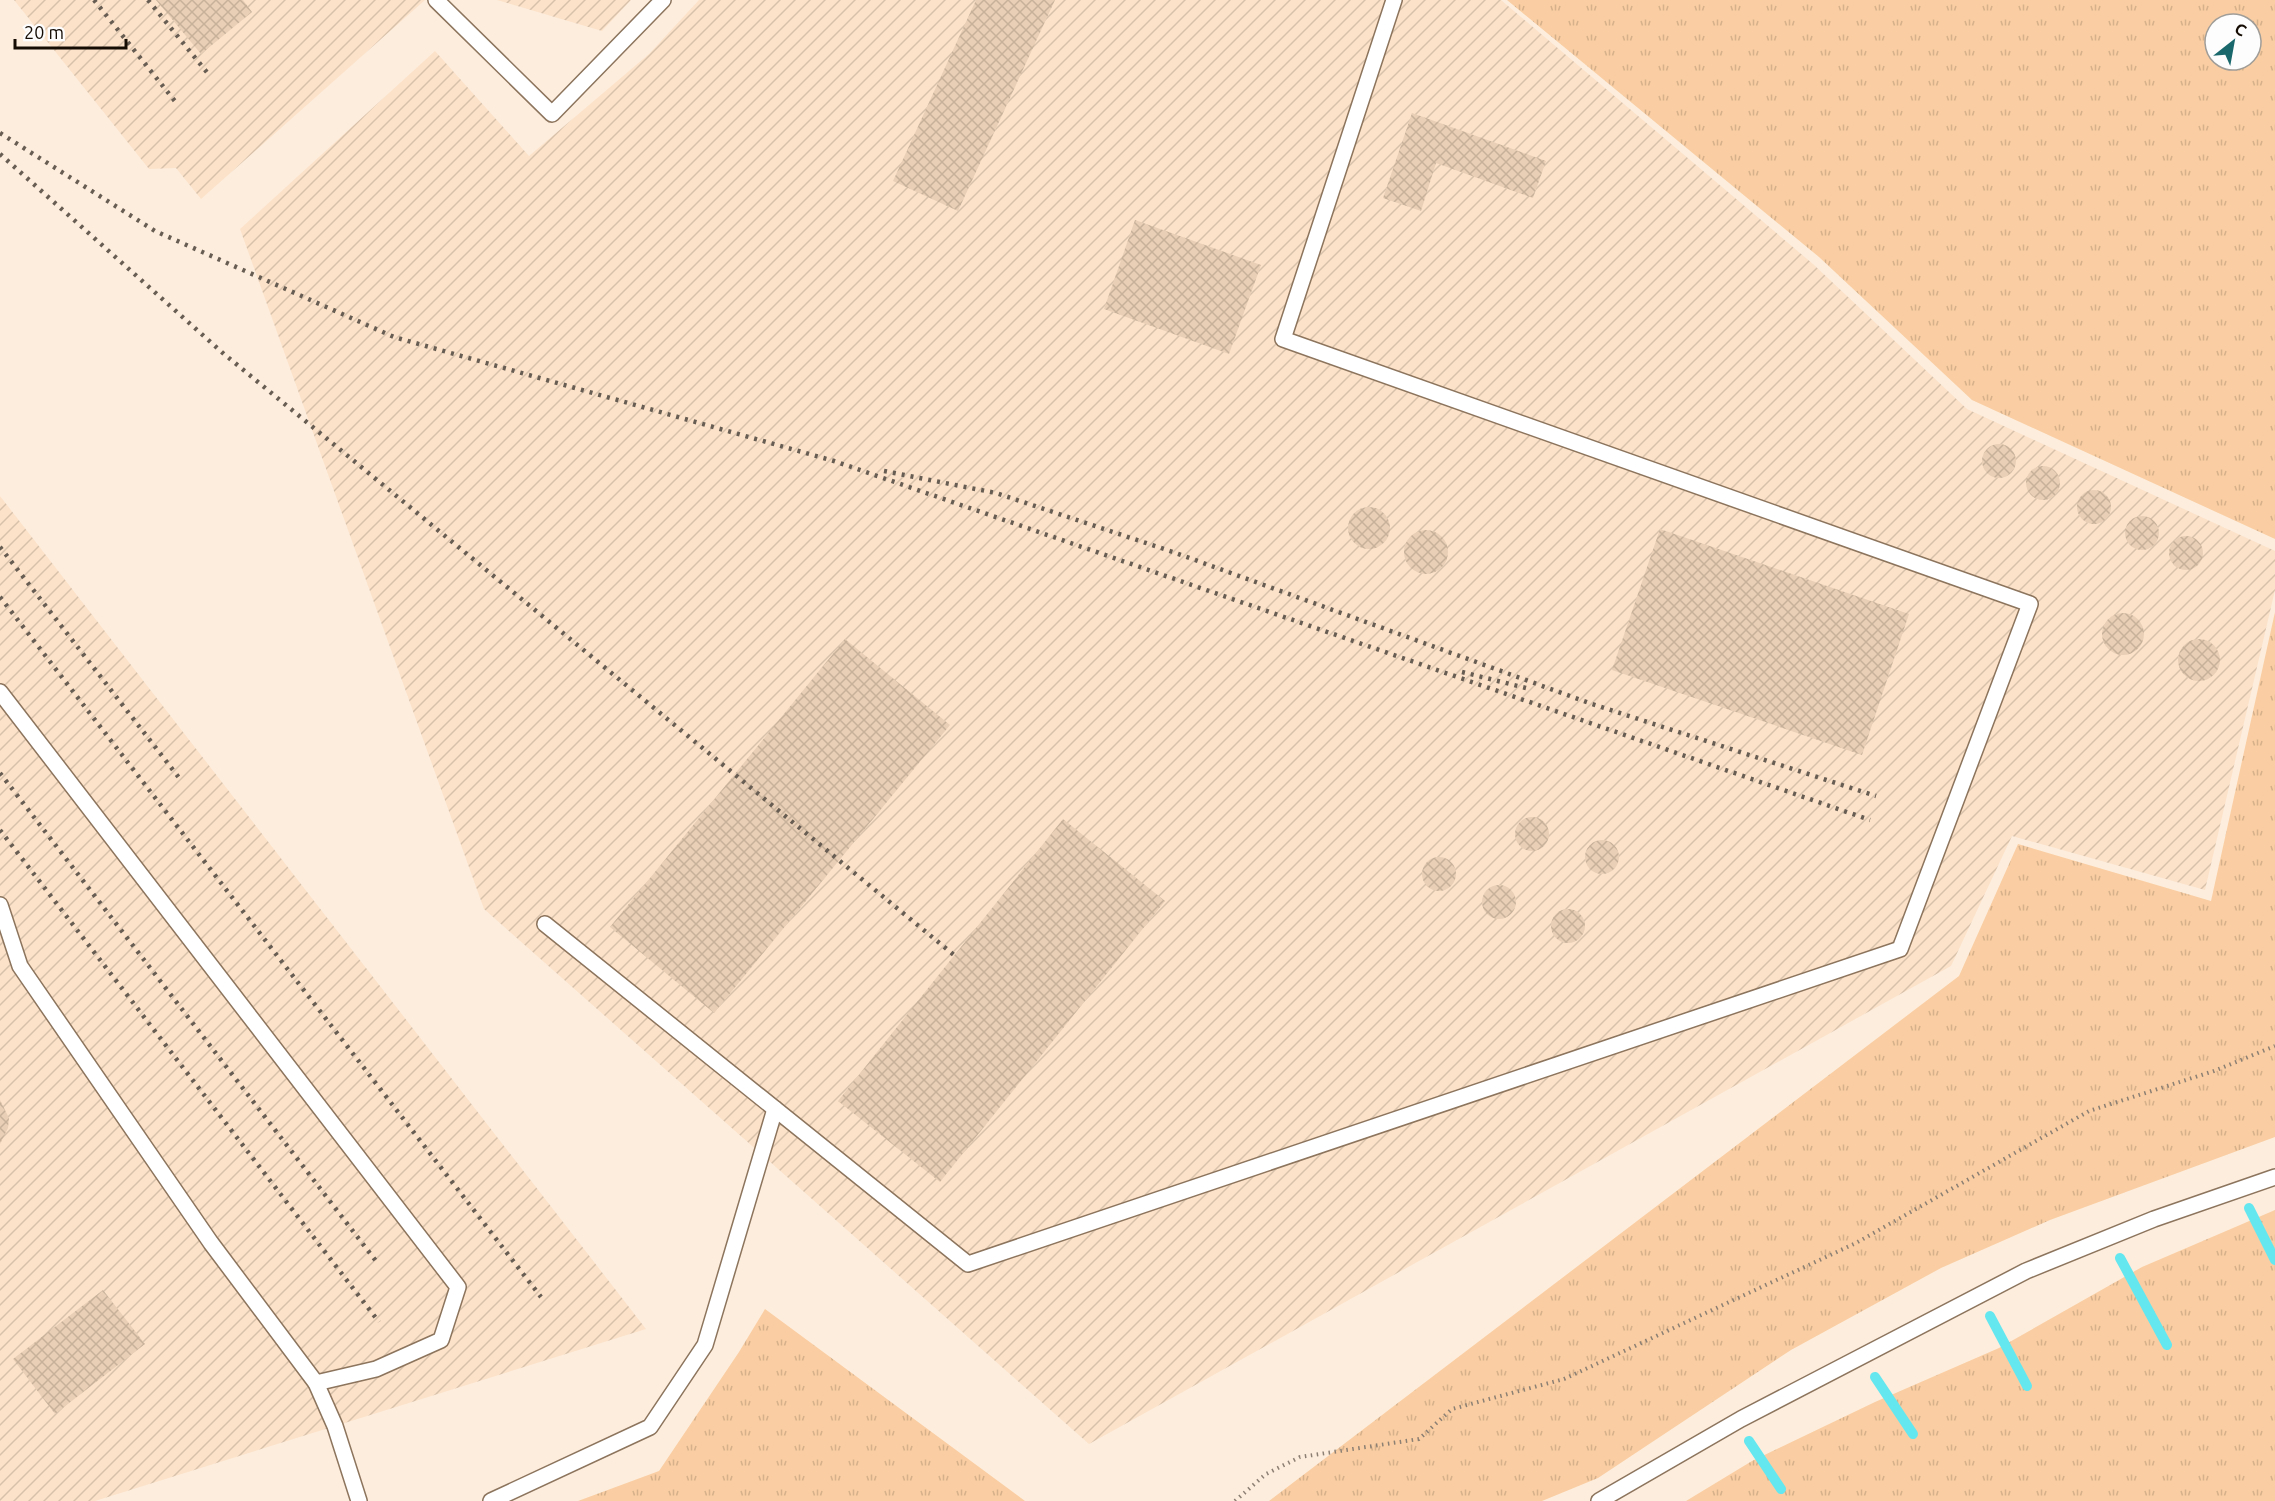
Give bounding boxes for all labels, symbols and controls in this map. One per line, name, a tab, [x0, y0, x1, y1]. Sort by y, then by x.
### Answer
scale bar	[15, 12, 126, 50]
north arrow	[2203, 12, 2263, 72]
text: С	[2232, 19, 2250, 39]
text: 20 m	[24, 22, 64, 42]

